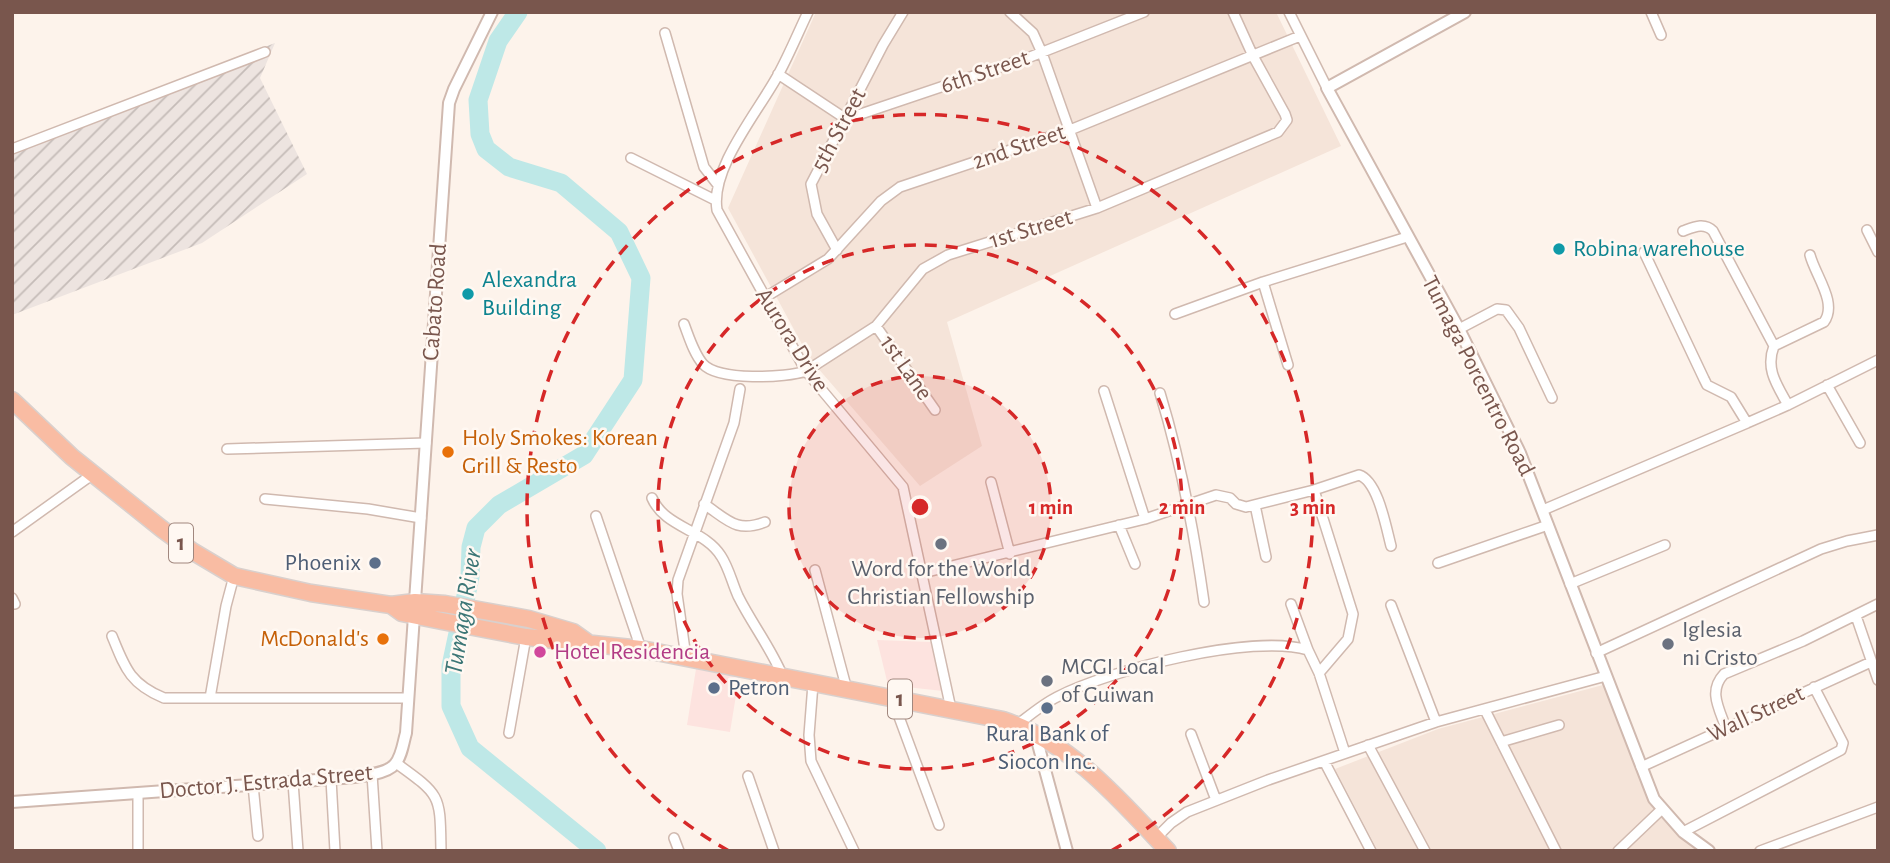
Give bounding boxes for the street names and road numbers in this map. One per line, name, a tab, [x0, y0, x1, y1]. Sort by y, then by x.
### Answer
street label: 6th Street	[938, 46, 1033, 98]
street label: 5th Street	[807, 84, 871, 176]
street label: 2nd Street	[970, 120, 1069, 174]
street label: 1st Street	[987, 205, 1076, 253]
street label: Cabato Road	[419, 242, 451, 362]
street label: Tumaga Porcentro Road	[1417, 272, 1539, 480]
street label: Aurora Drive	[751, 284, 833, 396]
street label: 1st Lane	[875, 331, 937, 405]
road number: 1	[169, 524, 193, 562]
road number: 1	[888, 680, 912, 719]
street label: Wall Street	[1704, 681, 1808, 747]
street label: Doctor J. Estrada Street	[158, 761, 374, 803]

